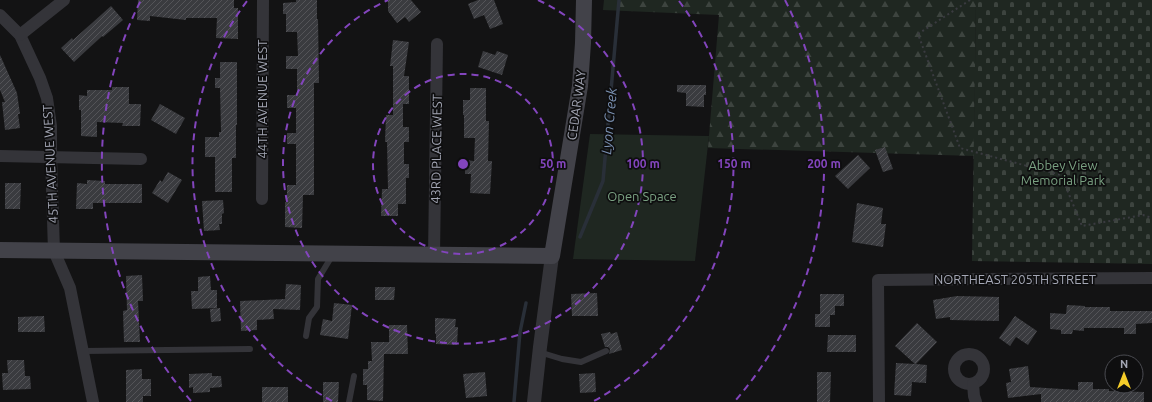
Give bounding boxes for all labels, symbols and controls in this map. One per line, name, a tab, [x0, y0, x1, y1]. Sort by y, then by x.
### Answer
street label: 44TH AVENUE WEST	[255, 39, 269, 159]
street label: CEDAR WAY	[564, 69, 588, 141]
water label: Lyon Creek	[598, 86, 620, 155]
street label: 43RD PLACE WEST	[428, 94, 444, 204]
street label: 45TH AVENUE WEST	[40, 104, 60, 224]
centre of rings	[456, 157, 470, 171]
text: 50 m	[540, 157, 566, 170]
text: 100 m	[626, 157, 660, 170]
text: 150 m	[717, 157, 751, 170]
text: 200 m	[807, 157, 841, 170]
park label: Abbey View Memorial Park	[1021, 158, 1106, 187]
park label: Open Space	[607, 189, 677, 203]
street label: NORTHEAST 205TH STREET	[934, 272, 1096, 286]
north arrow	[1104, 354, 1144, 394]
text: N	[1120, 358, 1128, 370]

